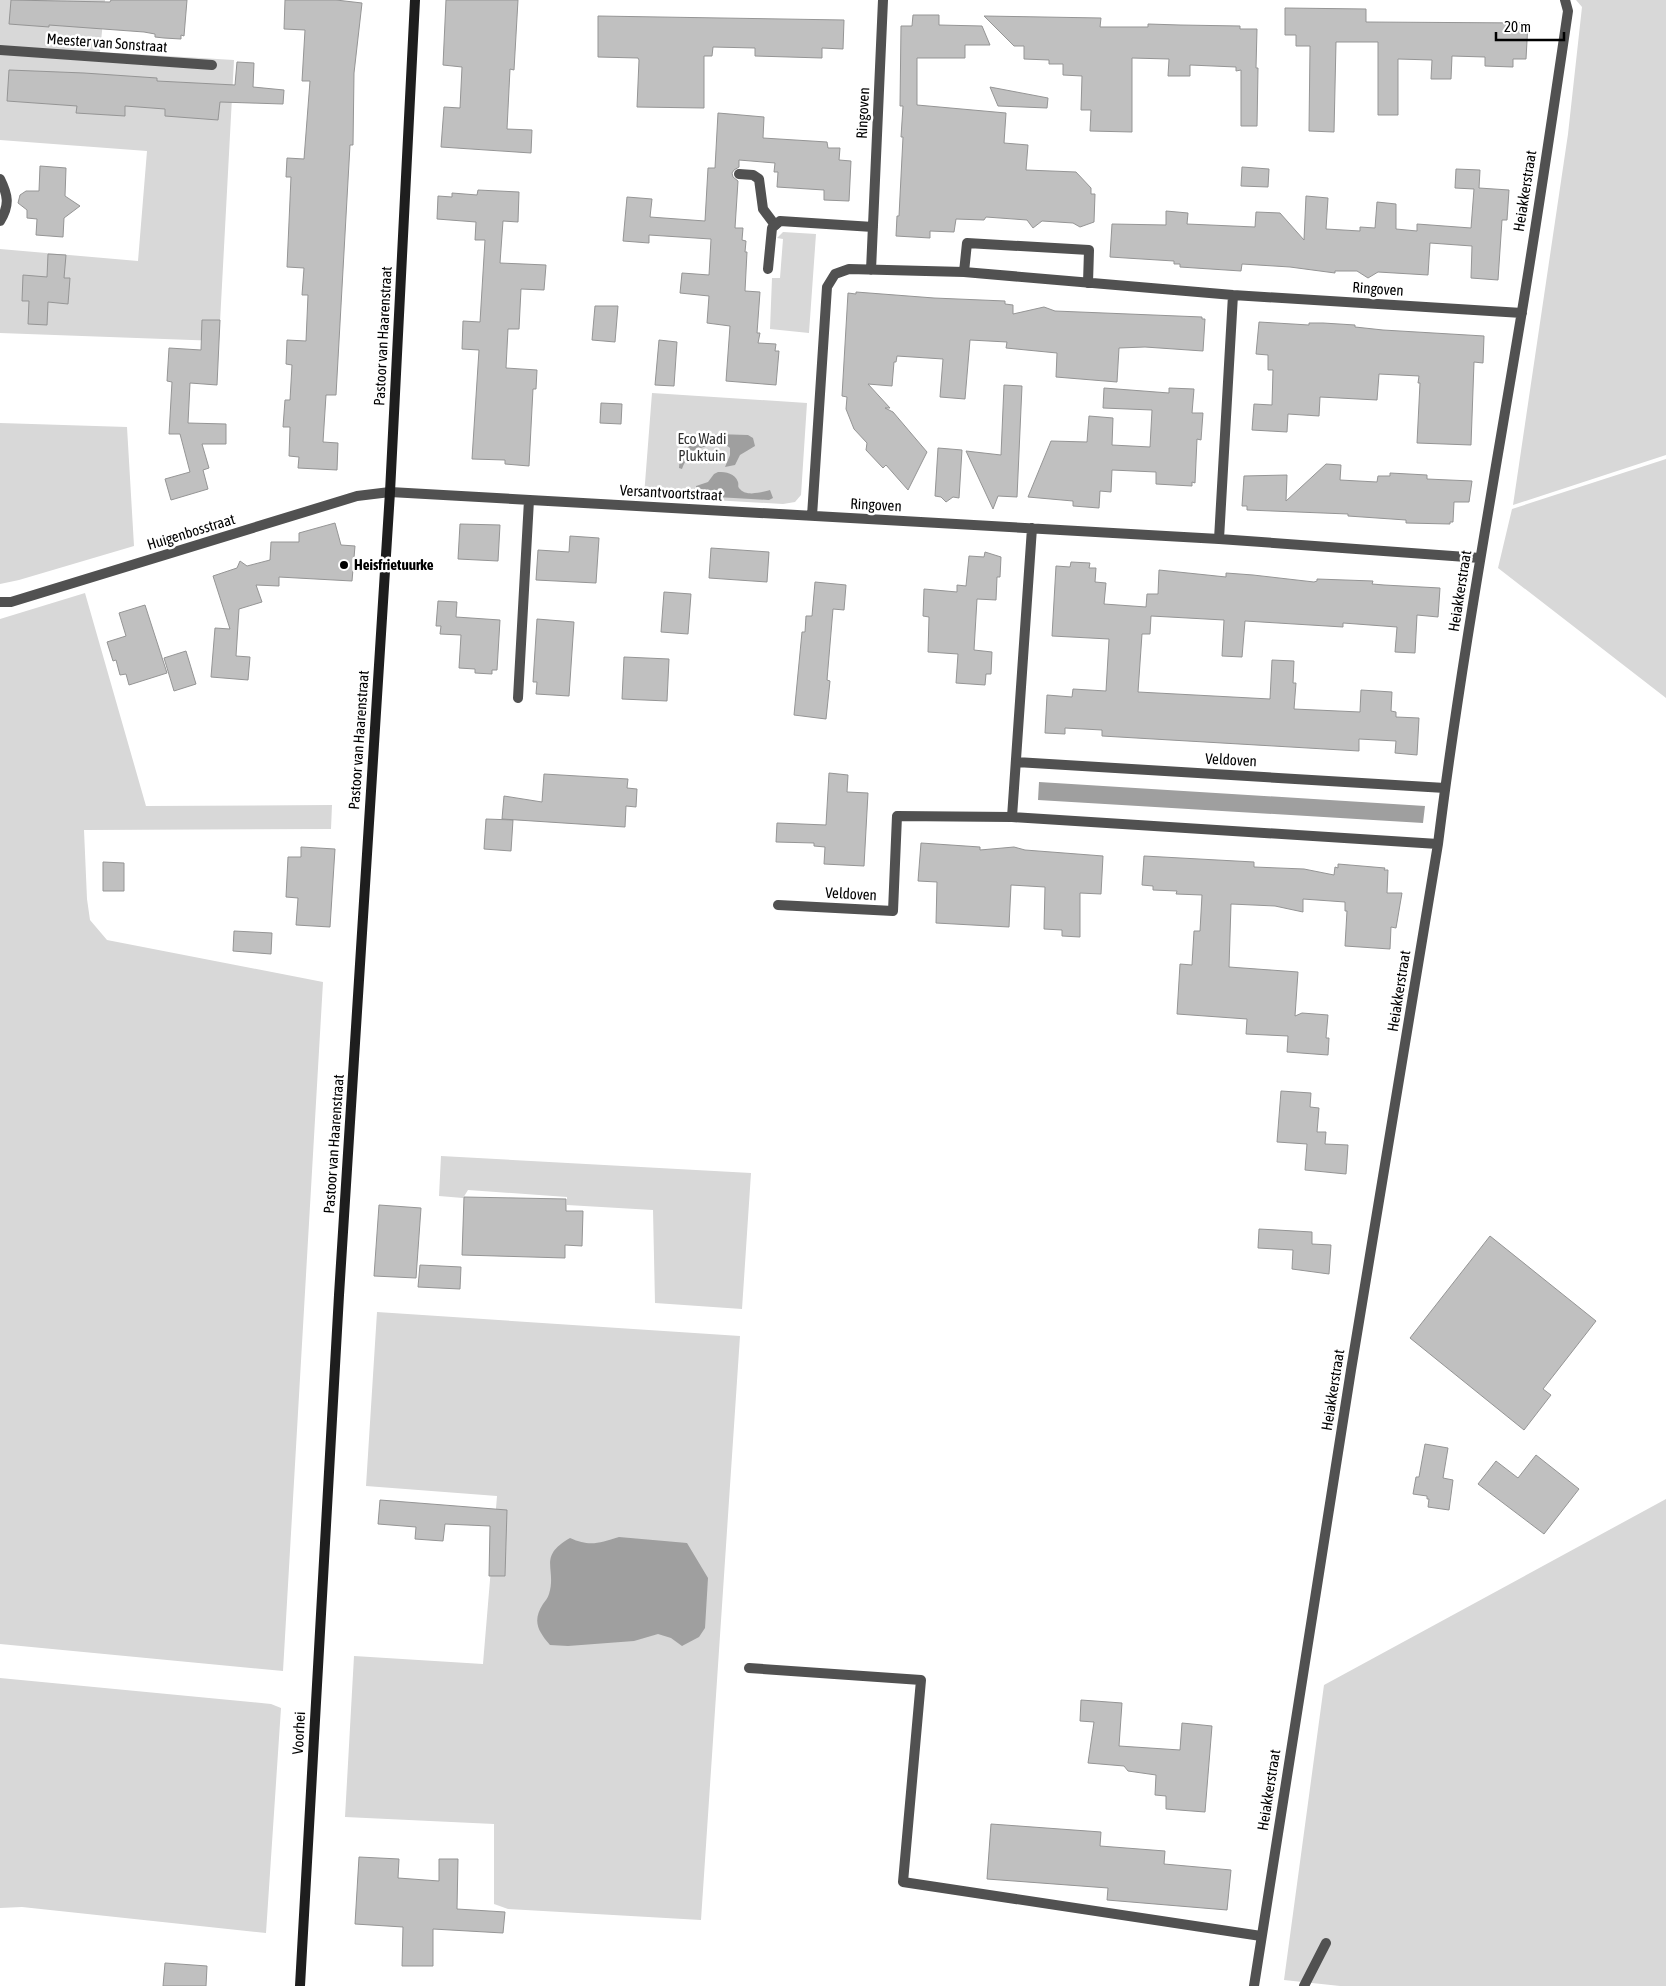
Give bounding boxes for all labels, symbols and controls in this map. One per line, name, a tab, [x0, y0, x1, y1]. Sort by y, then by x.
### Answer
scale bar	[1496, 10, 1564, 42]
text: 20 m	[1504, 18, 1531, 35]
street label: Meester van Sonstraat	[46, 30, 168, 55]
street label: Ringoven	[853, 87, 872, 139]
street label: Heiakkerstraat	[1510, 149, 1539, 233]
street label: Pastoor van Haarenstraat	[370, 266, 395, 406]
street label: Ringoven	[1352, 278, 1404, 299]
park label: Eco Wadi Pluktuin	[677, 430, 727, 464]
street label: Versantvoortstraat	[619, 481, 723, 504]
street label: Ringoven	[850, 495, 902, 514]
street label: Huigenbosstraat	[145, 510, 237, 553]
street label: Heiakkerstraat	[1445, 549, 1474, 633]
place label: Heisfrietuurke	[354, 556, 434, 573]
marker: Heisfrietuurke	[338, 559, 350, 571]
street label: Pastoor van Haarenstraat	[345, 670, 372, 810]
street label: Veldoven	[1205, 750, 1257, 769]
street label: Veldoven	[825, 884, 877, 903]
street label: Heiakkerstraat	[1384, 949, 1413, 1033]
street label: Pastoor van Haarenstraat	[320, 1074, 347, 1214]
street label: Heiakkerstraat	[1318, 1348, 1347, 1432]
street label: Voorhei	[289, 1711, 308, 1755]
street label: Heiakkerstraat	[1254, 1748, 1283, 1832]

